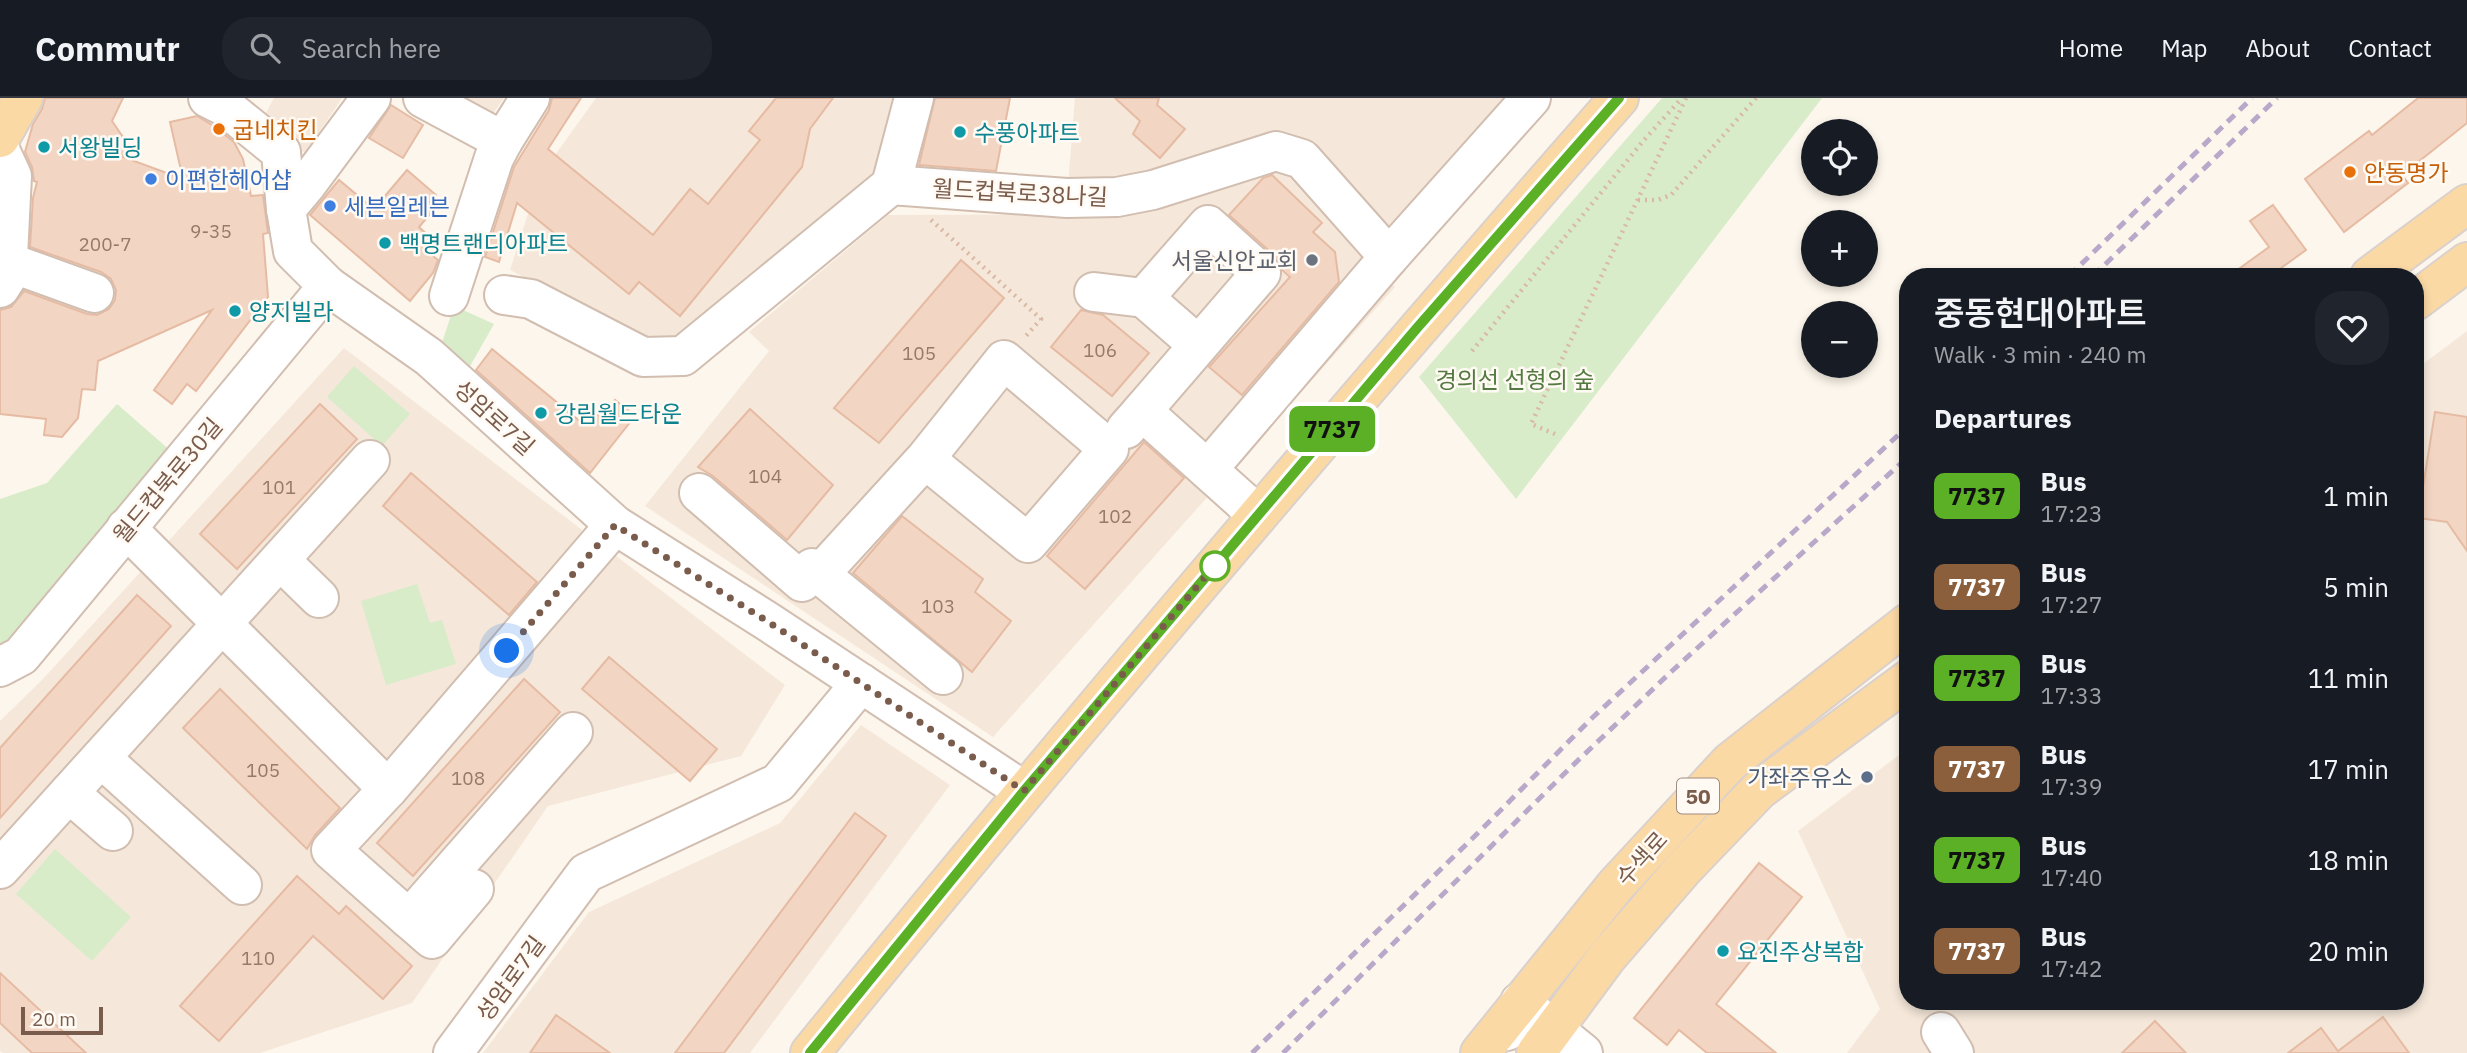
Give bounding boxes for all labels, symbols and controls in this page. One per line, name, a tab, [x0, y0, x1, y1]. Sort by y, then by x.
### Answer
search box	[222, 17, 712, 80]
text: Commutr	[35, 27, 180, 70]
icon: search	[246, 29, 284, 67]
text: Search here	[302, 31, 441, 65]
text: Home	[2059, 32, 2123, 64]
text: Map	[2161, 32, 2207, 64]
text: About	[2245, 32, 2310, 64]
text: Contact	[2348, 32, 2432, 64]
place label: 굽네치킨	[233, 114, 318, 144]
place label: 수풍아파트	[974, 117, 1080, 147]
map controls	[1801, 119, 1878, 378]
button: locate	[1801, 119, 1878, 196]
marker: 굽네치킨	[211, 121, 227, 137]
marker: 수풍아파트	[952, 124, 968, 140]
place label: 서왕빌딩	[58, 132, 143, 162]
marker: 서왕빌딩	[36, 139, 52, 155]
place label: 안동명가	[2364, 157, 2449, 187]
place label: 이편한헤어샵	[165, 164, 292, 194]
marker: 안동명가	[2342, 164, 2358, 180]
marker: 이편한헤어샵	[143, 171, 159, 187]
street label: 월드컵북로38나길	[931, 172, 1109, 212]
place label: 세븐일레븐	[344, 191, 450, 221]
marker: 세븐일레븐	[322, 198, 338, 214]
button: +	[1801, 210, 1878, 287]
house number: 9-35	[190, 219, 232, 243]
place label: 백명트랜디아파트	[399, 228, 568, 258]
house number: 200-7	[78, 232, 132, 256]
marker: 백명트랜디아파트	[377, 235, 393, 251]
place label: 서울신안교회	[1171, 245, 1298, 275]
marker: 서울신안교회	[1304, 252, 1320, 268]
text: 중동현대아파트	[1934, 291, 2147, 334]
button: heart	[2315, 291, 2389, 365]
place label: 양지빌라	[249, 296, 334, 326]
button: −	[1801, 301, 1878, 378]
marker: 양지빌라	[227, 303, 243, 319]
house number: 106	[1083, 338, 1117, 362]
text: Walk · 3 min · 240 m	[1934, 339, 2147, 369]
house number: 105	[902, 341, 936, 365]
park label: 경의선 선형의 숲	[1436, 364, 1594, 394]
street label: 성암로7길	[448, 373, 542, 461]
place label: 강림월드타운	[555, 398, 682, 428]
text: Departures	[1934, 401, 2072, 435]
marker: 강림월드타운	[533, 405, 549, 421]
line badge: 7737	[1283, 406, 1381, 452]
street label: 월드컵북로30길	[106, 411, 228, 549]
text: 7737	[1303, 413, 1361, 445]
house number: 104	[748, 464, 782, 488]
text: Bus	[2041, 464, 2087, 498]
house number: 101	[262, 475, 296, 499]
text: 1 min	[2323, 479, 2389, 513]
text: 7737	[1948, 480, 2006, 512]
text: 17:23	[2041, 498, 2103, 528]
house number: 102	[1098, 504, 1132, 528]
unlabelled marker	[1200, 551, 1230, 581]
text: Bus	[2041, 555, 2087, 589]
text: 5 min	[2323, 570, 2389, 604]
text: 7737	[1948, 571, 2006, 603]
text: 17:27	[2041, 589, 2103, 619]
house number: 103	[921, 594, 955, 618]
your location	[489, 633, 524, 668]
text: Bus	[2041, 646, 2087, 680]
text: 11 min	[2308, 661, 2389, 695]
text: 7737	[1948, 662, 2006, 694]
text: 17:33	[2041, 680, 2103, 710]
text: Bus	[2041, 737, 2087, 771]
text: 17 min	[2308, 752, 2389, 786]
text: 7737	[1948, 753, 2006, 785]
house number: 105	[246, 758, 280, 782]
place label: 가좌주유소	[1747, 762, 1853, 792]
house number: 108	[451, 766, 485, 790]
marker: 가좌주유소	[1859, 769, 1875, 785]
text: 17:39	[2041, 771, 2103, 801]
road number: 50	[1677, 778, 1719, 814]
street label: 수색로	[1609, 824, 1673, 892]
text: Bus	[2041, 828, 2087, 862]
text: 18 min	[2308, 843, 2389, 877]
text: 7737	[1948, 844, 2006, 876]
text: 17:40	[2041, 862, 2103, 892]
text: Bus	[2041, 919, 2087, 953]
street label: 성암로7길	[469, 929, 551, 1027]
text: 20 min	[2308, 934, 2389, 968]
text: 7737	[1948, 935, 2006, 967]
place label: 요진주상복합	[1737, 936, 1864, 966]
marker: 요진주상복합	[1715, 943, 1731, 959]
house number: 110	[241, 946, 275, 970]
text: 17:42	[2041, 953, 2103, 983]
scale bar	[21, 1004, 103, 1036]
text: 20 m	[32, 1007, 76, 1031]

